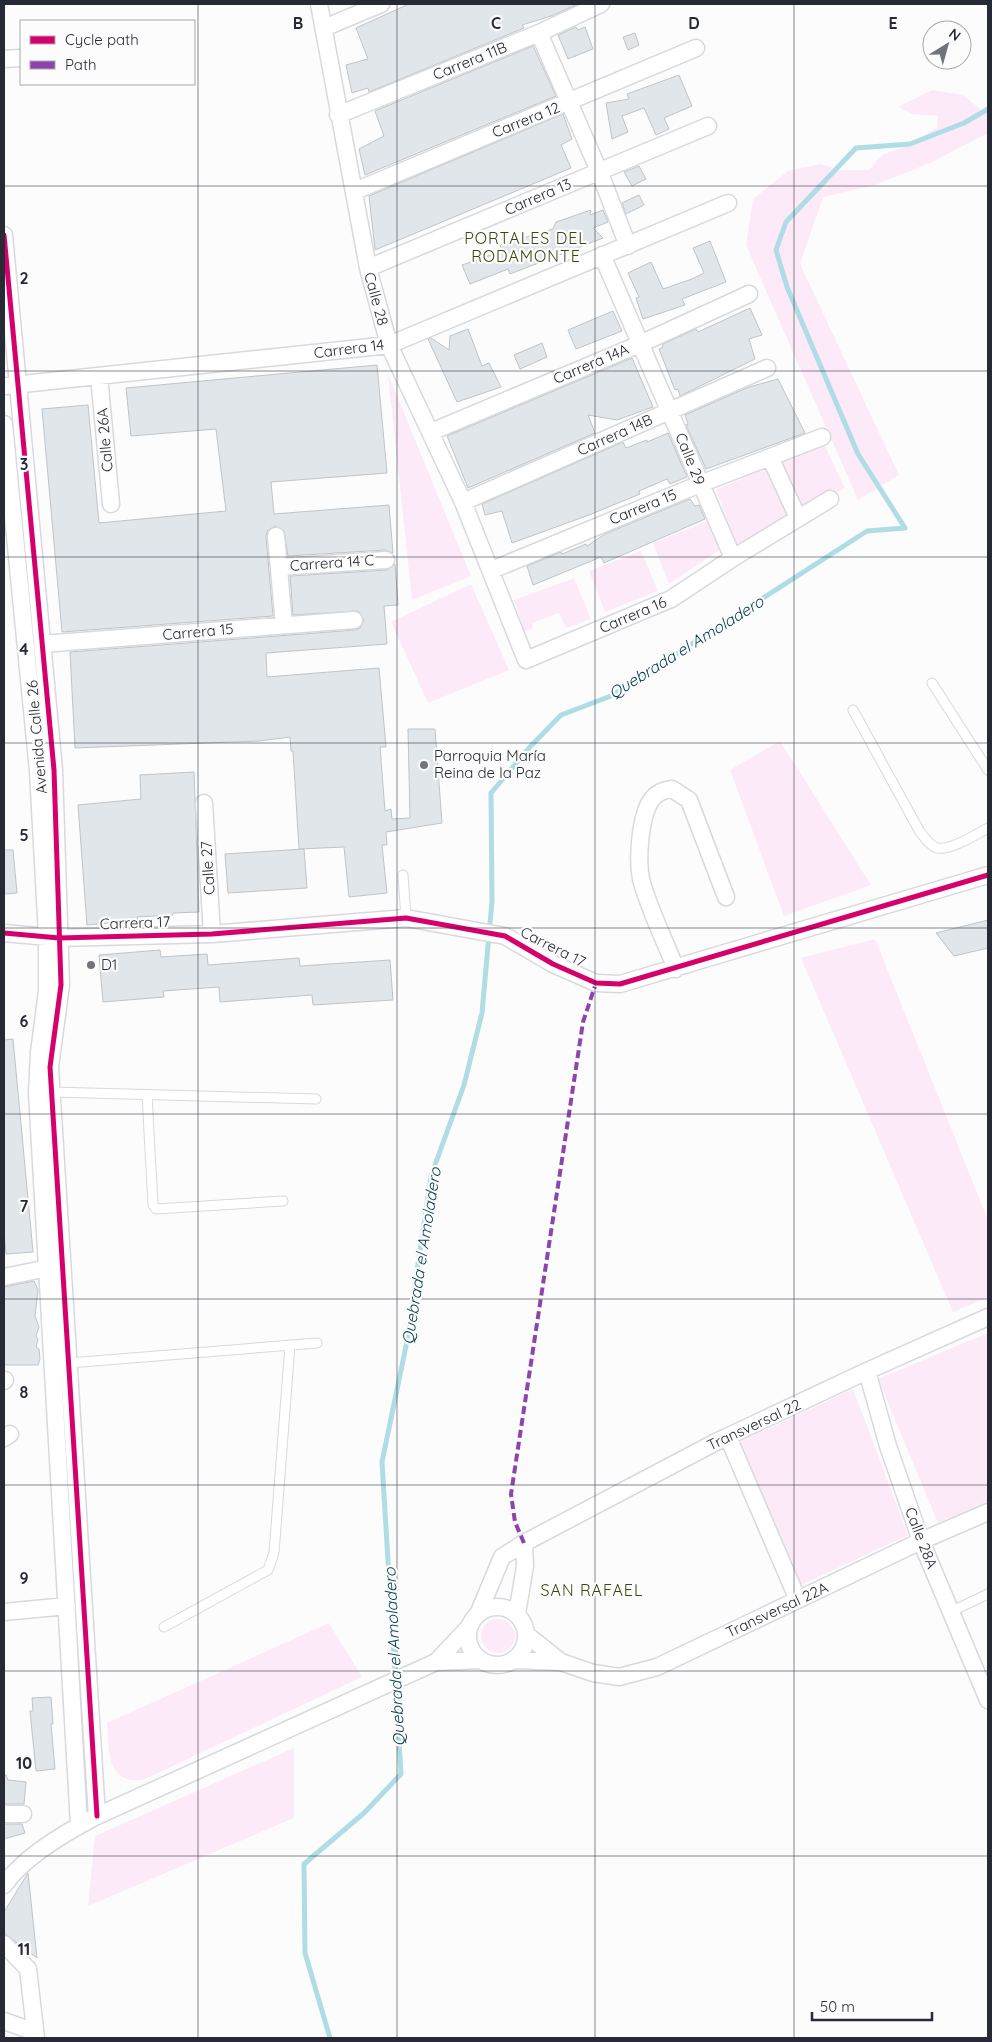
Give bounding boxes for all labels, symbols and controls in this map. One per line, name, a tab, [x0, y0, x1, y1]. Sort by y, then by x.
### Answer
text: B	[293, 13, 303, 33]
text: C	[491, 13, 501, 33]
text: D	[688, 13, 700, 33]
text: E	[888, 13, 898, 33]
legend	[20, 20, 195, 85]
north arrow	[922, 20, 972, 70]
text: N	[945, 24, 964, 45]
text: Cycle path	[65, 30, 139, 49]
street label: Carrera 11B	[430, 37, 510, 84]
text: Path	[65, 55, 97, 74]
street label: Carrera 12	[489, 97, 562, 142]
street label: Carrera 13	[502, 174, 574, 219]
district label: PORTALES DEL RODAMONTE	[464, 228, 588, 266]
text: 2	[19, 268, 29, 288]
street label: Calle 28	[360, 270, 393, 328]
street label: Carrera 14	[313, 335, 385, 362]
street label: Carrera 14A	[550, 339, 632, 388]
street label: Calle 26A	[92, 407, 117, 473]
street label: Carrera 14B	[574, 409, 656, 460]
street label: Calle 29	[671, 430, 710, 488]
text: 3	[20, 454, 28, 474]
street label: Carrera 15	[606, 484, 679, 529]
street label: Carrera 14 C	[289, 550, 375, 575]
water label: Quebrada el Amoladero	[605, 590, 768, 703]
street label: Carrera 16	[596, 592, 669, 637]
street label: Carrera 15	[162, 619, 234, 644]
text: 4	[19, 639, 29, 659]
street label: Avenida Calle 26	[22, 679, 51, 795]
place label: Parroquia María Reina de la Paz	[434, 746, 546, 782]
marker: Parroquia María Reina de la Paz	[418, 759, 430, 771]
text: 5	[19, 825, 29, 845]
street label: Calle 27	[196, 840, 219, 896]
street label: Carrera 17	[99, 912, 171, 933]
street label: Carrera 17	[517, 922, 589, 971]
place label: D1	[101, 955, 117, 974]
marker: D1	[85, 959, 97, 971]
text: 6	[20, 1011, 29, 1031]
water label: Quebrada el Amoladero	[397, 1165, 445, 1346]
text: 7	[20, 1196, 29, 1216]
text: 8	[20, 1382, 29, 1402]
street label: Transversal 22	[704, 1395, 804, 1455]
street label: Calle 28A	[901, 1504, 942, 1572]
water label: Quebrada el Amoladero	[379, 1566, 409, 1747]
text: 9	[19, 1568, 29, 1588]
street label: Transversal 22A	[723, 1577, 831, 1642]
district label: SAN RAFAEL	[541, 1580, 643, 1600]
text: 10	[16, 1753, 32, 1773]
text: 11	[18, 1939, 30, 1959]
scale bar	[812, 1990, 932, 2022]
text: 50 m	[820, 1997, 855, 2016]

